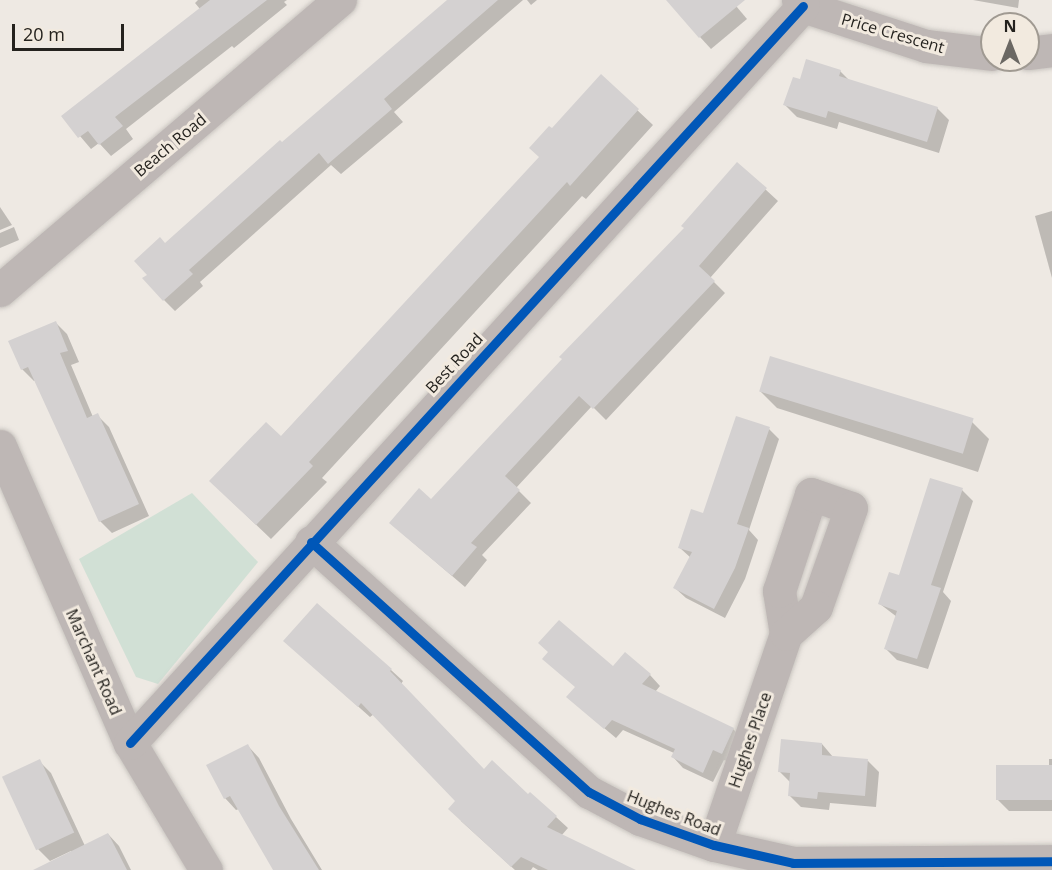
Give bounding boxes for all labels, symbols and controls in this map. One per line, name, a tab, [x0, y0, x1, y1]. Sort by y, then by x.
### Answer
street label: Price Crescent	[839, 9, 947, 57]
scale bar	[15, 12, 128, 50]
north arrow	[980, 12, 1040, 72]
text: N	[1003, 15, 1017, 37]
text: 20 m	[23, 22, 65, 46]
street label: Beach Road	[130, 109, 210, 181]
street label: Best Road	[421, 329, 487, 397]
street label: Marchant Road	[62, 606, 126, 718]
street label: Hughes Place	[725, 690, 775, 790]
street label: Hughes Road	[624, 786, 724, 840]

